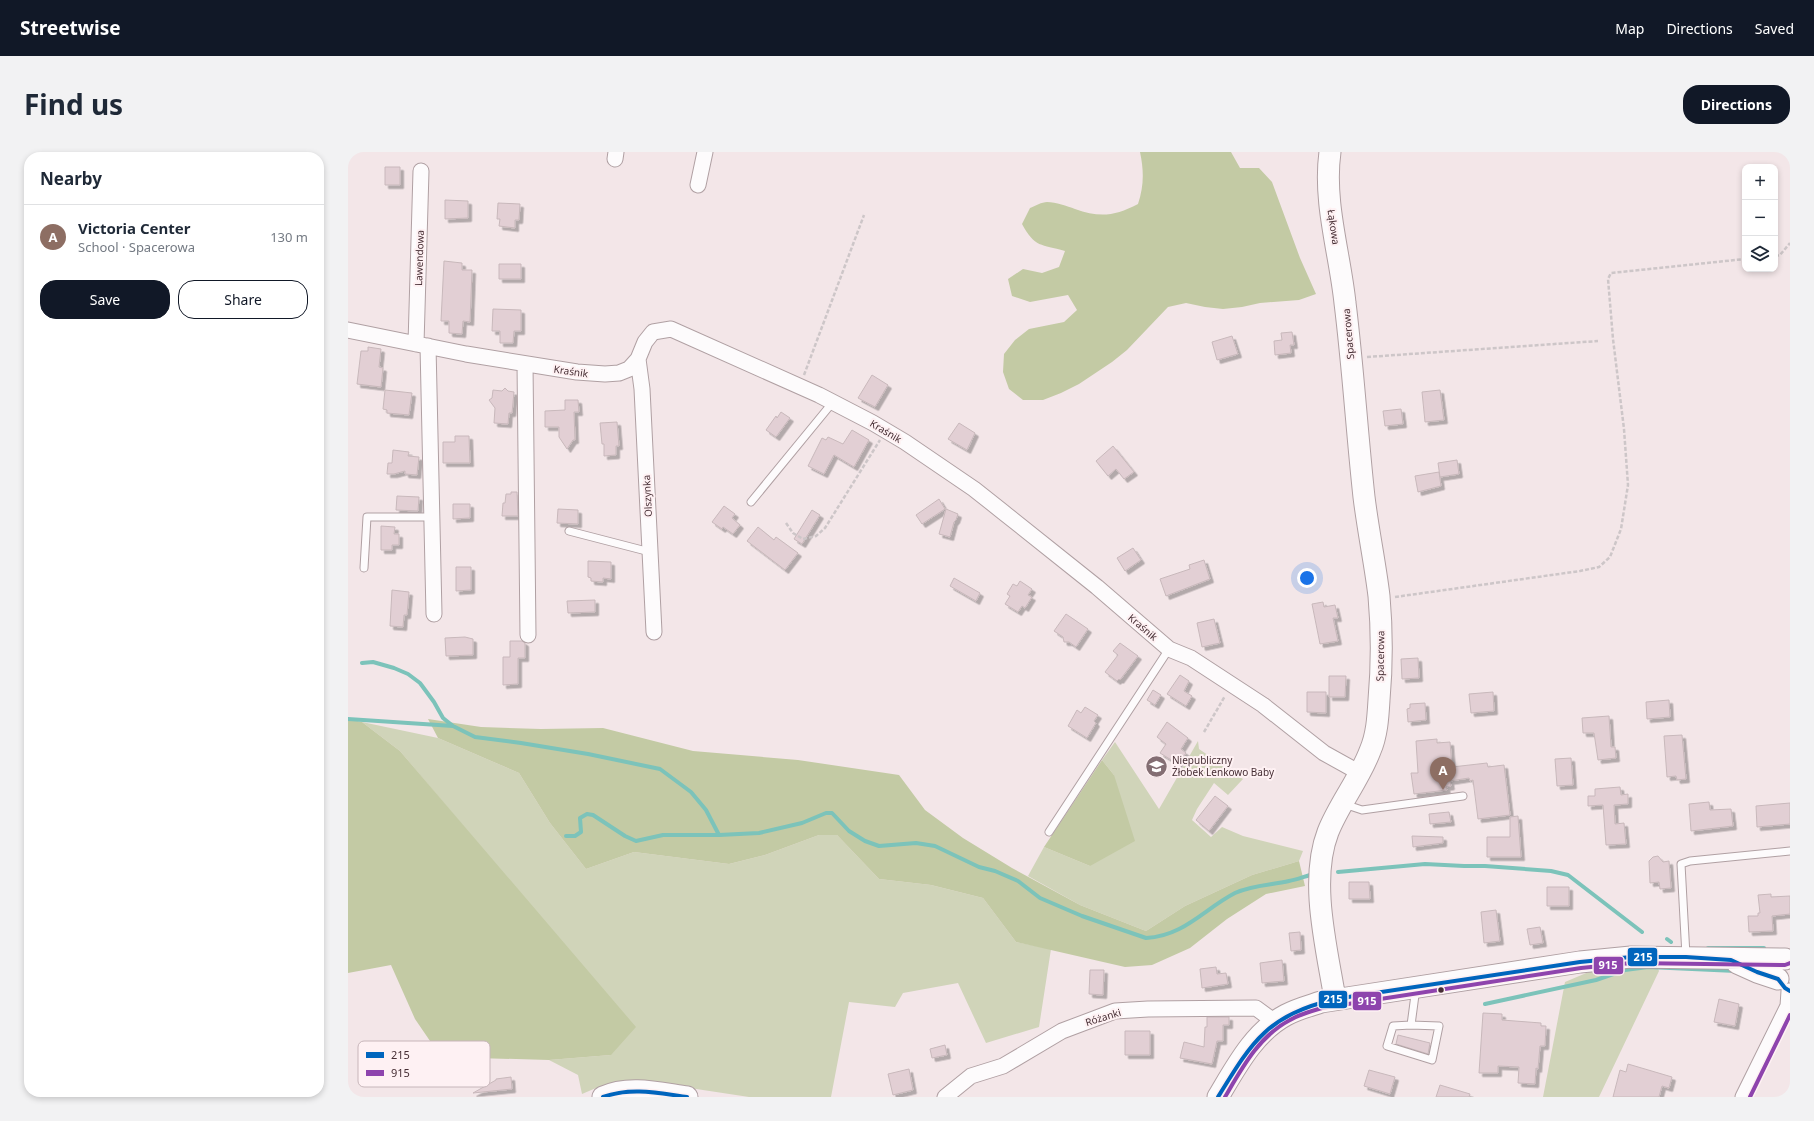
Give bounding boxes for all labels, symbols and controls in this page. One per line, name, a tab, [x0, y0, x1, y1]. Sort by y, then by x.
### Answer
text: Streetwise	[20, 15, 121, 41]
text: Map	[1615, 19, 1644, 38]
text: Directions	[1666, 19, 1733, 38]
text: Saved	[1755, 19, 1794, 38]
text: Find us	[24, 85, 123, 123]
button: Directions	[1683, 85, 1790, 124]
map controls	[1742, 164, 1778, 272]
button: +	[1742, 164, 1778, 200]
text: Nearby	[40, 167, 102, 190]
button: −	[1742, 200, 1778, 236]
street label: Łąkowa	[1325, 208, 1343, 246]
text: Victoria Center	[78, 218, 190, 238]
text: A	[49, 228, 58, 246]
text: 130 m	[270, 228, 308, 246]
street label: Lawendowa	[411, 230, 427, 286]
button: layers	[1742, 236, 1778, 272]
text: School · Spacerowa	[78, 238, 195, 256]
button: Save	[40, 280, 170, 319]
button: Share	[178, 280, 308, 319]
street label: Spacerowa	[1339, 308, 1357, 360]
street label: Kraśnik	[553, 362, 590, 380]
street label: Kraśnik	[868, 416, 905, 446]
street label: Olszynka	[639, 475, 655, 517]
your location	[1297, 568, 1317, 588]
street label: Kraśnik	[1125, 610, 1161, 644]
street label: Spacerowa	[1373, 630, 1387, 682]
school or university icon: Niepubliczny Żłobek Lenkowo Baby	[1144, 753, 1170, 779]
place label: Niepubliczny Żłobek Lenkowo Baby	[1172, 753, 1275, 779]
pin: A	[1430, 757, 1456, 790]
line badge: 215	[1627, 947, 1658, 967]
text: 215	[1634, 949, 1652, 964]
line badge: 915	[1593, 956, 1624, 975]
text: 915	[1599, 957, 1617, 972]
unlabelled marker	[1436, 985, 1446, 995]
line badge: 215	[1318, 990, 1348, 1009]
text: 215	[1324, 991, 1342, 1006]
line badge: 915	[1352, 991, 1382, 1011]
text: 915	[1358, 993, 1376, 1008]
street label: Różanki	[1083, 1005, 1123, 1029]
legend	[358, 1041, 490, 1087]
text: 215	[391, 1047, 410, 1062]
text: 915	[391, 1065, 410, 1080]

